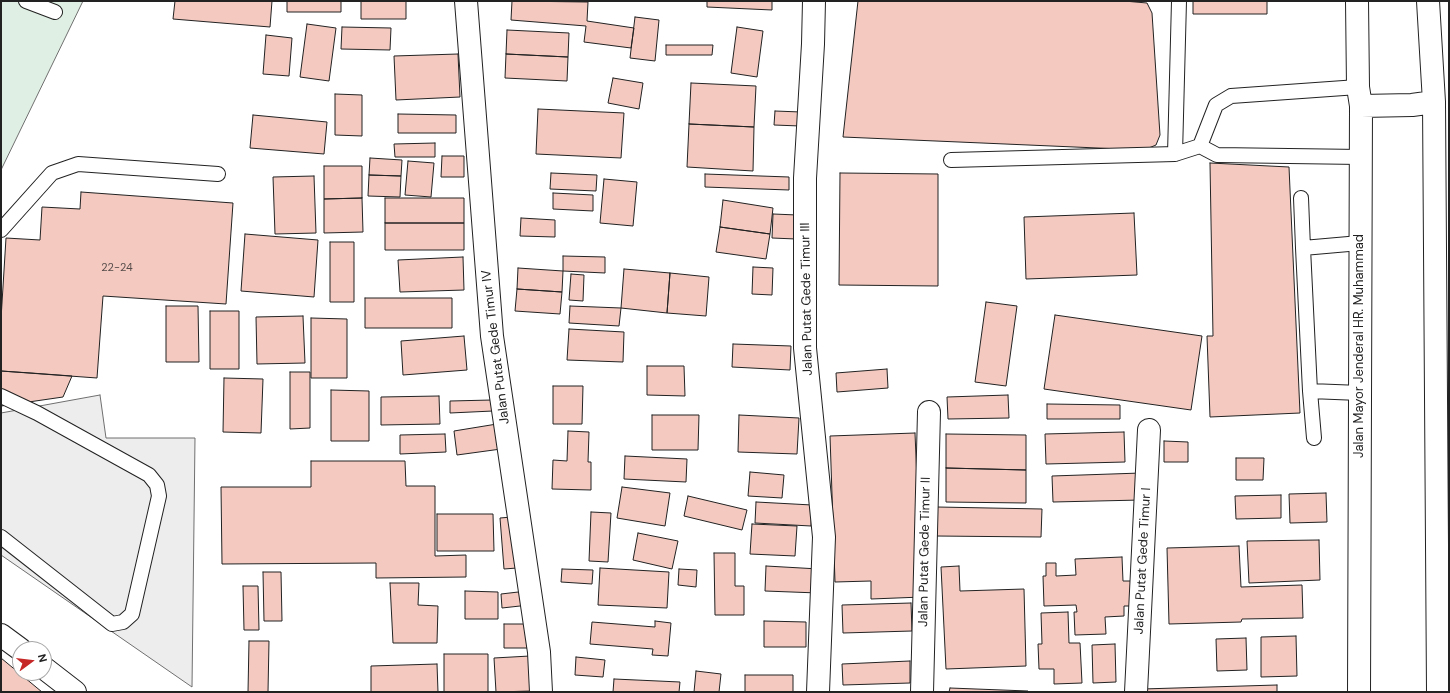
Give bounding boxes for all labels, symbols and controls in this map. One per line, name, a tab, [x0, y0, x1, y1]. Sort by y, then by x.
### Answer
street label: Jalan Putat Gede Timur III	[798, 222, 816, 376]
street label: Jalan Mayor Jenderal HR. Muhammad	[1352, 234, 1368, 458]
house number: 22-24	[101, 261, 133, 275]
street label: Jalan Putat Gede Timur IV	[479, 269, 513, 425]
street label: Jalan Putat Gede Timur II	[916, 477, 934, 627]
street label: Jalan Putat Gede Timur I	[1131, 487, 1155, 635]
north arrow	[12, 641, 52, 681]
text: N	[35, 652, 50, 664]

